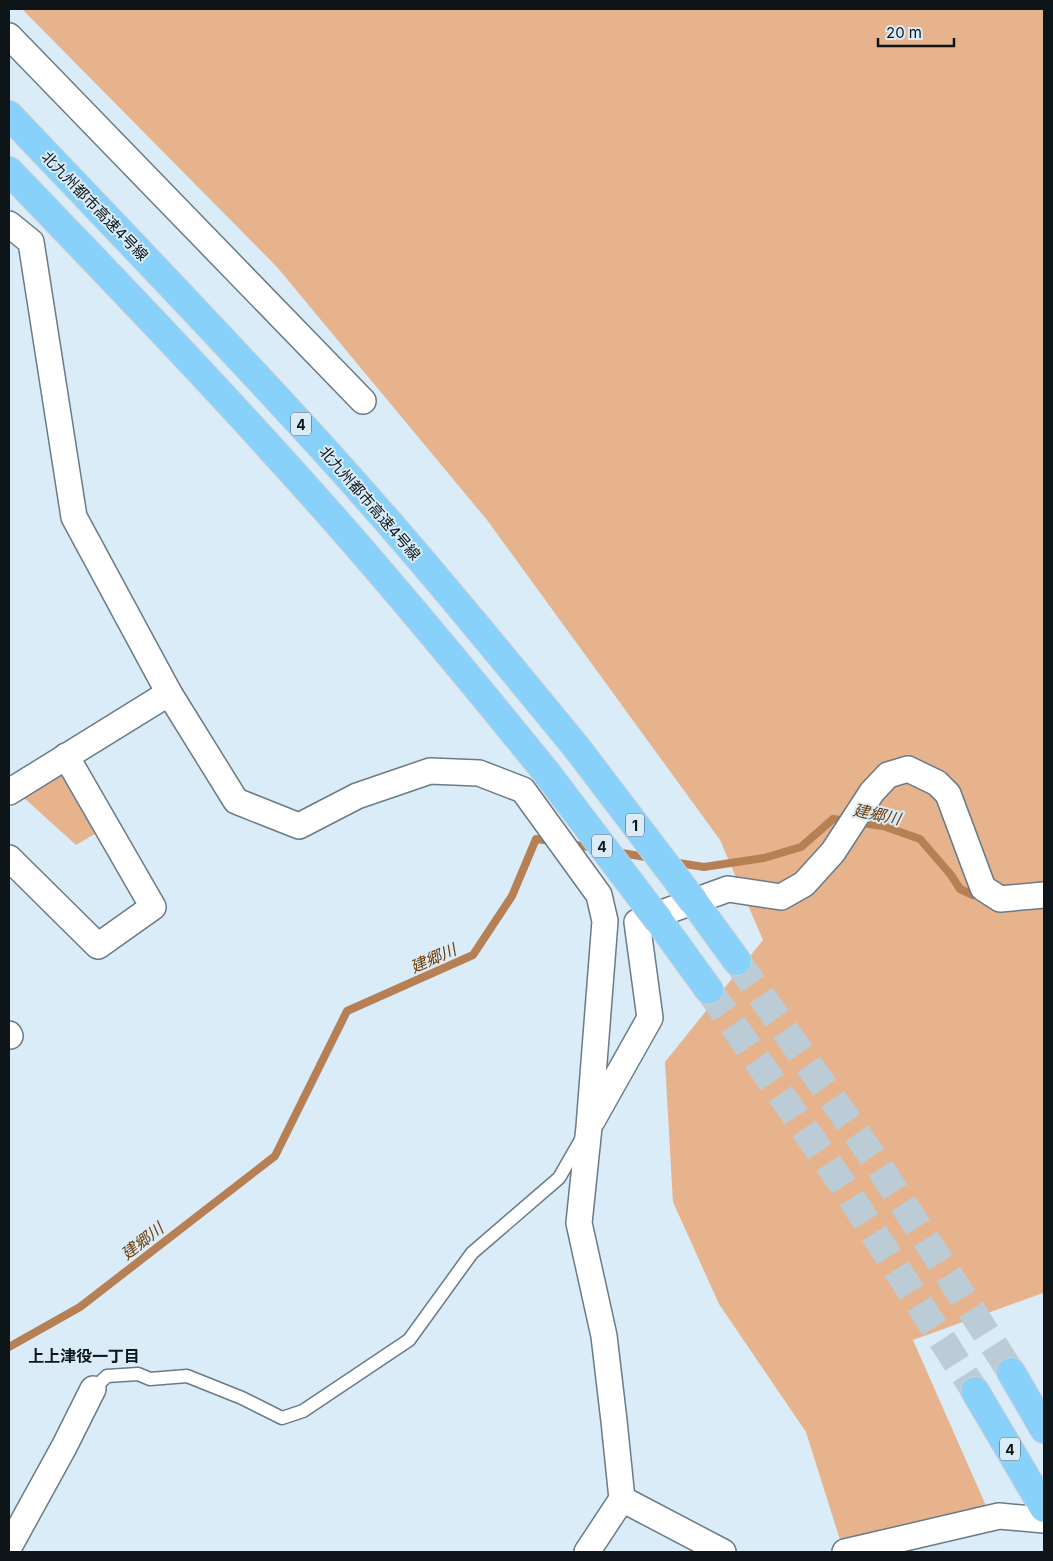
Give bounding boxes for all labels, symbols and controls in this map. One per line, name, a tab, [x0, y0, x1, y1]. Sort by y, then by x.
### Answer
scale bar	[878, 15, 954, 47]
text: 20 m	[886, 23, 922, 42]
street label: 北九州都市高速4号線	[38, 147, 152, 265]
road number: 4	[291, 412, 311, 436]
street label: 北九州都市高速4号線	[315, 442, 425, 564]
water label: 建郷川	[851, 799, 905, 829]
road number: 1	[626, 814, 644, 836]
road number: 4	[592, 834, 612, 858]
water label: 建郷川	[407, 938, 461, 977]
water label: 建郷川	[117, 1217, 169, 1264]
district label: 上上津役一丁目	[28, 1346, 140, 1366]
road number: 4	[1000, 1438, 1020, 1460]

